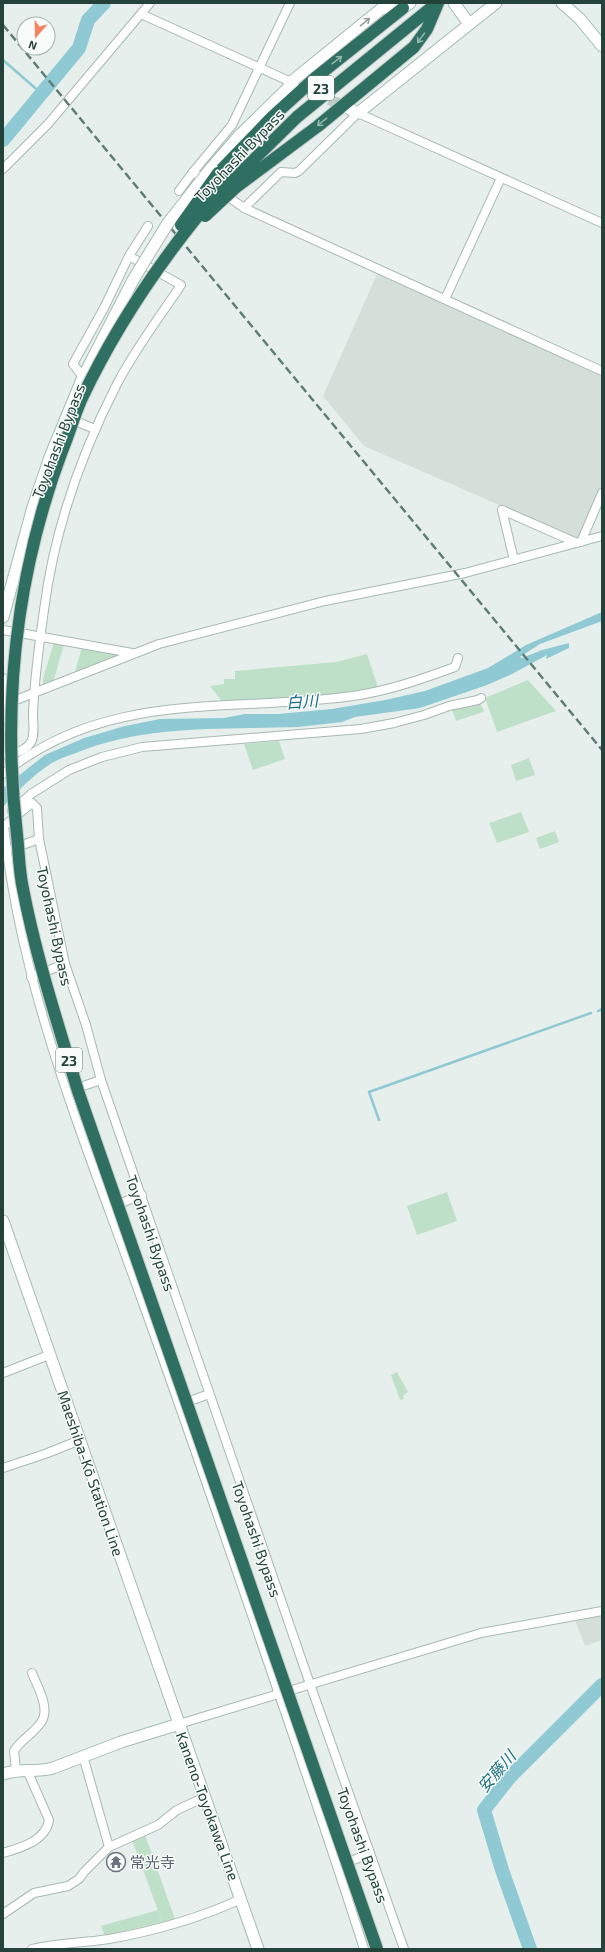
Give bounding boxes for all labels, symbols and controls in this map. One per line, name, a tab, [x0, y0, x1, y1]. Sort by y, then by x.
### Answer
north arrow	[16, 16, 56, 56]
one-way arrow	[359, 18, 370, 27]
one-way arrow	[417, 32, 425, 43]
text: N	[26, 38, 38, 53]
one-way arrow	[332, 55, 343, 64]
road number: 23	[308, 76, 334, 100]
street label: Toyohashi Bypass	[190, 105, 288, 205]
one-way arrow	[317, 118, 328, 127]
street label: Toyohashi Bypass	[28, 381, 88, 501]
water label: 白川	[285, 690, 321, 712]
street label: Toyohashi Bypass	[34, 865, 76, 987]
road number: 23	[56, 1048, 82, 1072]
street label: Toyohashi Bypass	[123, 1173, 179, 1293]
street label: Maeshiba-Kō Station Line	[54, 1388, 128, 1558]
street label: Toyohashi Bypass	[229, 1479, 285, 1599]
street label: Kaneno-Toyokawa Line	[173, 1729, 243, 1883]
water label: 安藤川	[473, 1745, 520, 1795]
street label: Toyohashi Bypass	[334, 1785, 392, 1905]
temple icon: 常光寺	[105, 1851, 127, 1873]
place label: 常光寺	[130, 1853, 175, 1871]

